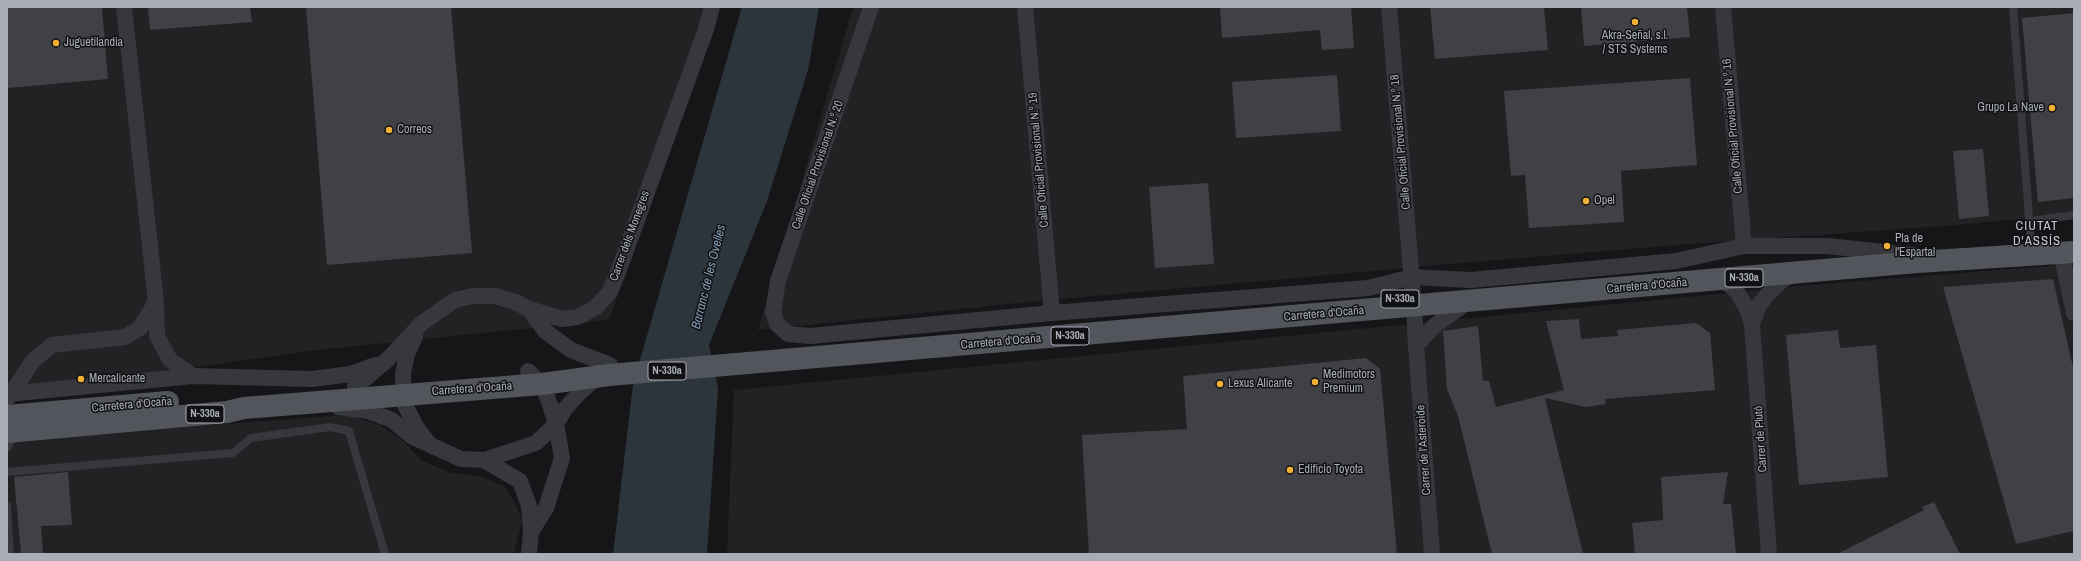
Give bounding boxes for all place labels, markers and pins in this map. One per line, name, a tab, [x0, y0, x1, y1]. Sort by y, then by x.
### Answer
marker: Akra-Señal, s.l. / STS Systems	[1630, 17, 1640, 27]
place label: Akra-Señal, s.l. / STS Systems	[1602, 29, 1668, 57]
place label: Juguetilandia	[64, 36, 123, 50]
marker: Juguetilandia	[51, 38, 61, 48]
place label: Grupo La Nave	[1977, 101, 2044, 115]
marker: Grupo La Nave	[2047, 103, 2057, 113]
place label: Correos	[397, 123, 432, 137]
marker: Correos	[384, 125, 394, 135]
place label: Opel	[1594, 194, 1615, 208]
marker: Opel	[1581, 196, 1591, 206]
place label: Pla de l'Espartal	[1895, 232, 1935, 260]
marker: Pla de l'Espartal	[1882, 241, 1892, 251]
place label: Medimotors Premium	[1323, 368, 1375, 396]
place label: Mercalicante	[89, 372, 145, 386]
marker: Mercalicante	[76, 374, 86, 384]
place label: Lexus Alicante	[1228, 377, 1293, 391]
marker: Medimotors Premium	[1310, 377, 1320, 387]
marker: Lexus Alicante	[1215, 379, 1225, 389]
place label: Edificio Toyota	[1298, 463, 1363, 477]
marker: Edificio Toyota	[1285, 465, 1295, 475]

